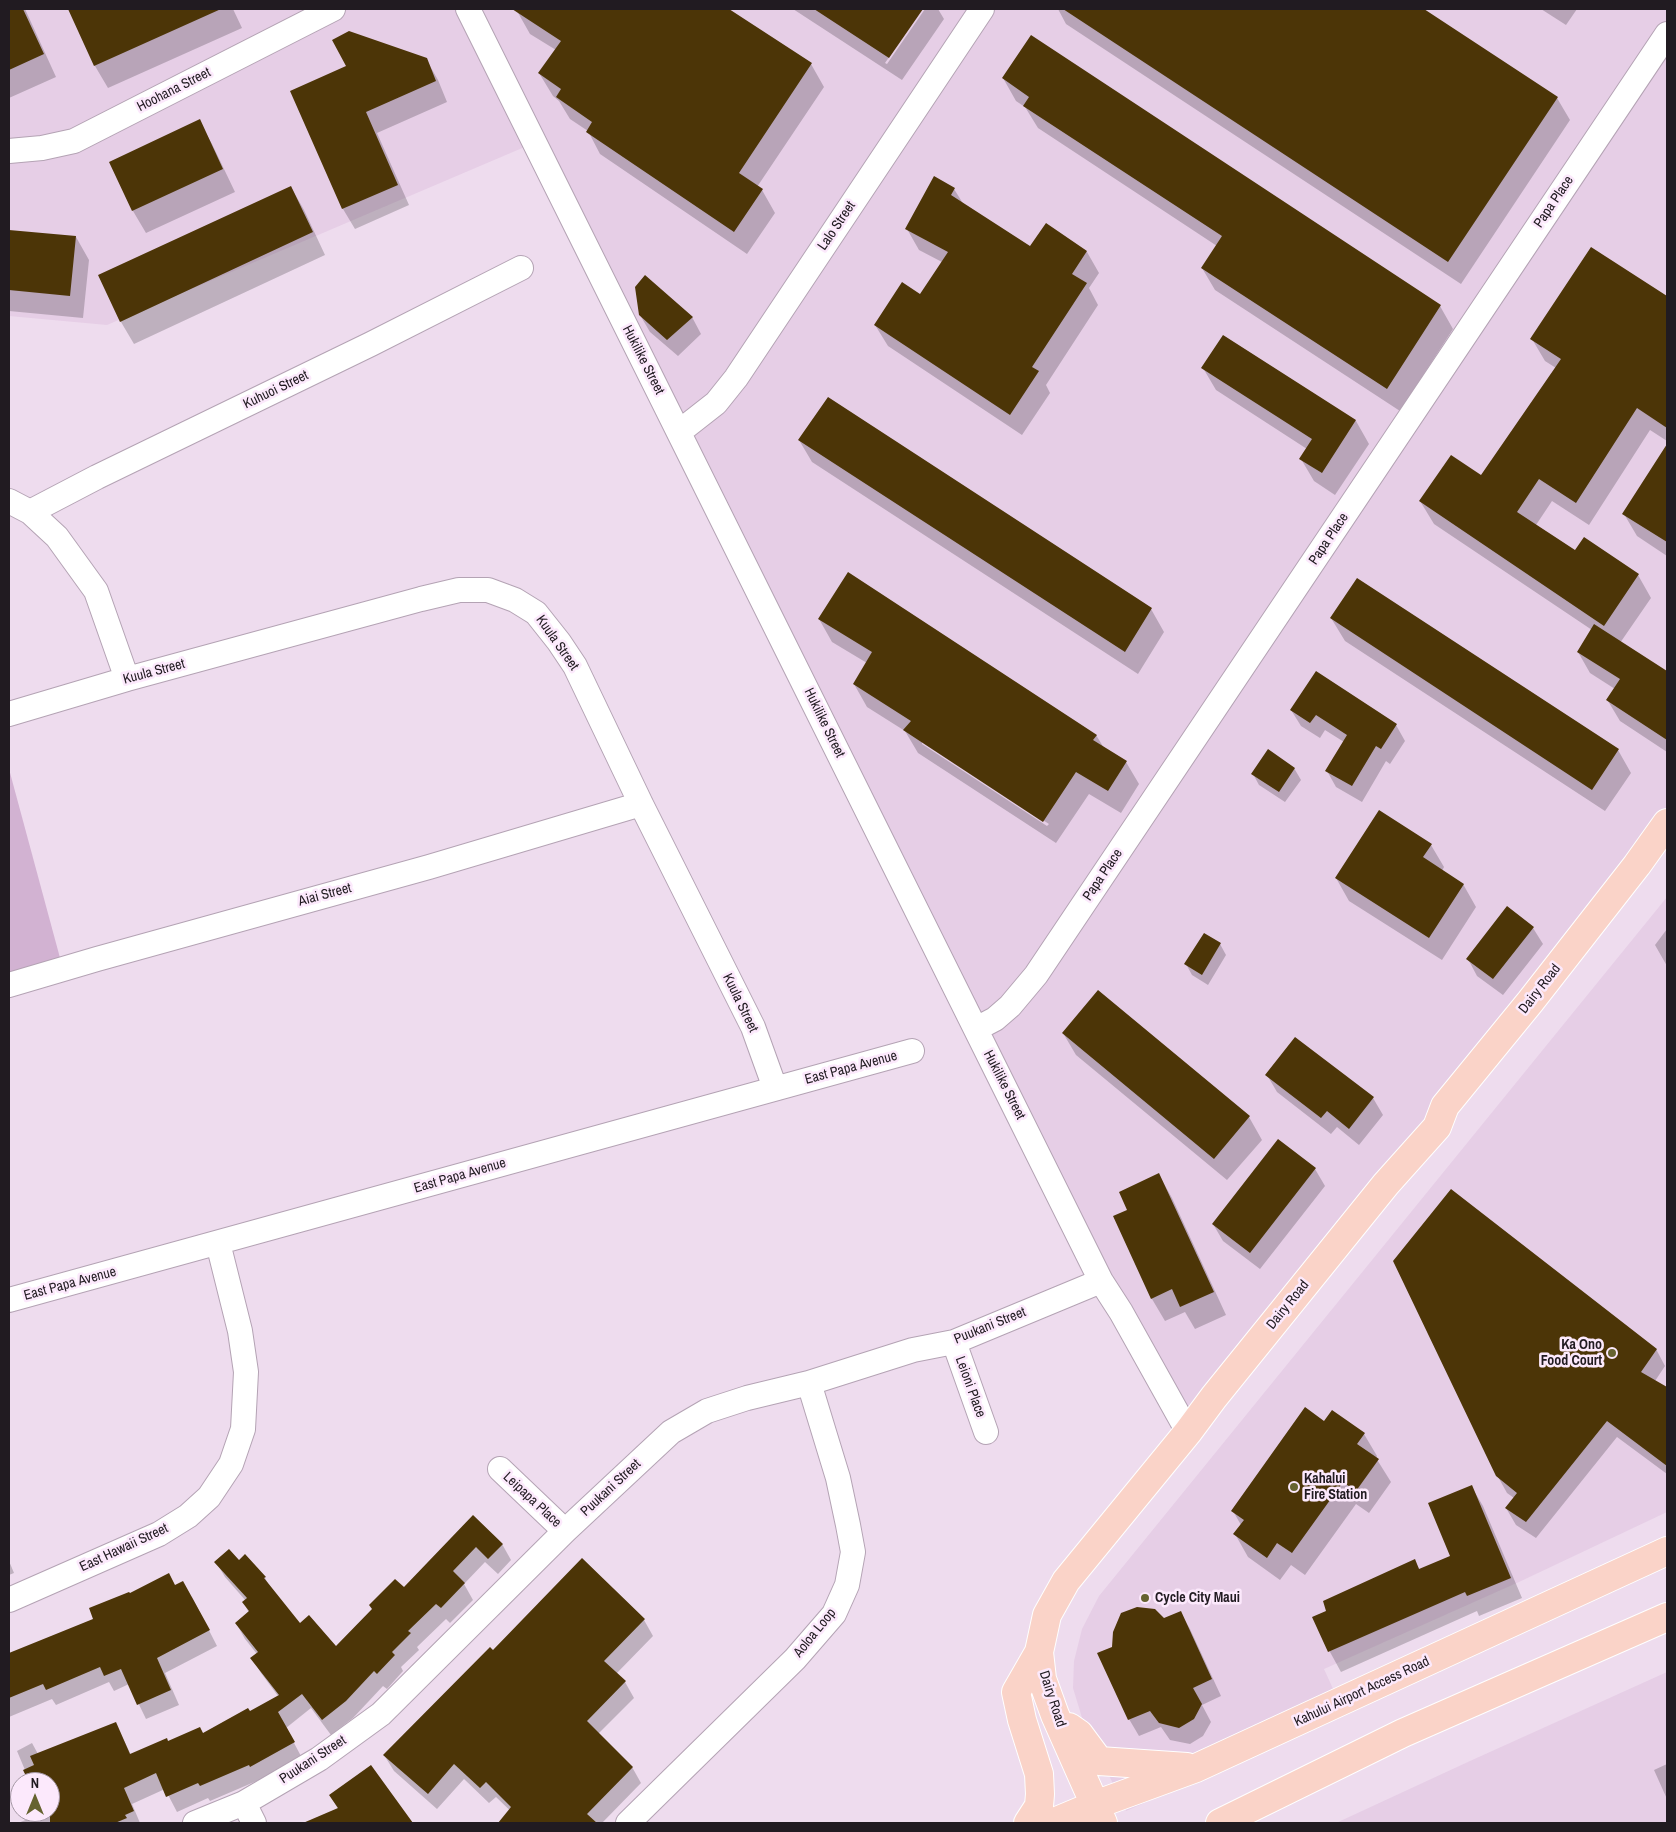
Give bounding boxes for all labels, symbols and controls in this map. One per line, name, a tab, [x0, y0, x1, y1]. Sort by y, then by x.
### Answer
street label: Hoohana Street	[134, 64, 214, 116]
street label: Papa Place	[1531, 173, 1577, 231]
street label: Lalo Street	[815, 198, 859, 254]
street label: Hukilike Street	[618, 323, 668, 397]
street label: Kuhuoi Street	[241, 367, 311, 413]
street label: Papa Place	[1306, 510, 1352, 568]
street label: Kuula Street	[532, 612, 582, 674]
street label: Kuula Street	[121, 656, 187, 688]
street label: Hukilike Street	[800, 685, 848, 761]
street label: Papa Place	[1080, 846, 1126, 904]
street label: Aiai Street	[297, 880, 353, 910]
street label: Dairy Road	[1516, 961, 1564, 1017]
street label: Kuula Street	[719, 971, 761, 1035]
street label: East Papa Avenue	[803, 1048, 899, 1088]
street label: Hukilike Street	[979, 1048, 1029, 1122]
street label: East Papa Avenue	[412, 1155, 508, 1197]
street label: East Papa Avenue	[22, 1264, 118, 1304]
street label: Dairy Road	[1263, 1277, 1313, 1333]
street label: Puukani Street	[952, 1304, 1028, 1348]
place label: Ka Ono Food Court	[1541, 1337, 1602, 1370]
marker: Ka Ono Food Court	[1606, 1347, 1618, 1359]
street label: Leioni Place	[951, 1354, 989, 1420]
street label: Puukani Street	[577, 1456, 645, 1520]
street label: Leipapa Place	[499, 1469, 565, 1531]
place label: Kahalui Fire Station	[1304, 1471, 1367, 1504]
marker: Kahalui Fire Station	[1288, 1481, 1300, 1493]
street label: East Hawaii Street	[77, 1520, 171, 1576]
place label: Cycle City Maui	[1155, 1590, 1240, 1606]
marker: Cycle City Maui	[1139, 1592, 1151, 1604]
street label: Aoloa Loop	[790, 1605, 840, 1661]
street label: Kahului Airport Access Road	[1292, 1653, 1432, 1731]
street label: Dairy Road	[1035, 1669, 1069, 1729]
street label: Puukani Street	[277, 1732, 349, 1788]
north arrow	[10, 1772, 60, 1822]
text: N	[31, 1774, 39, 1792]

